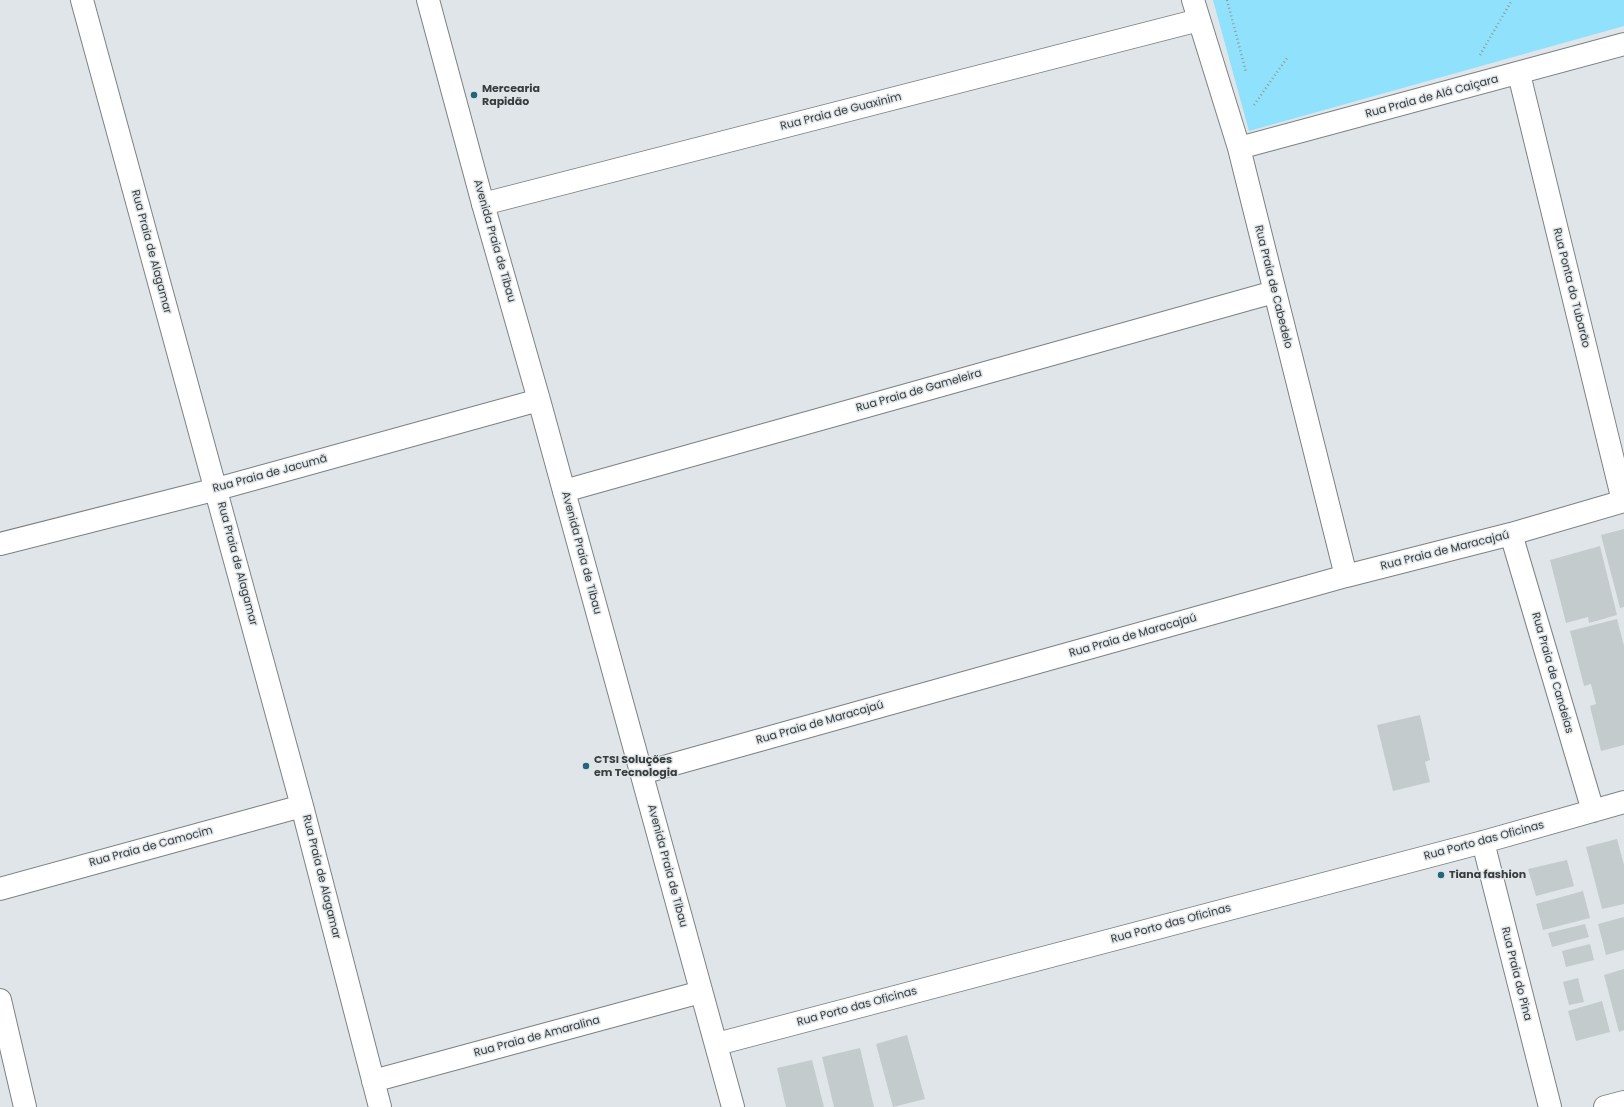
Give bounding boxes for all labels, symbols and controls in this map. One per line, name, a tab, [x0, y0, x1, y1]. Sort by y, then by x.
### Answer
street label: Rua Praia de Alá Caiçara	[1364, 73, 1500, 121]
place label: Mercearia Rapidão	[482, 82, 540, 108]
marker: Mercearia Rapidão	[469, 90, 479, 100]
street label: Rua Praia de Guaxinim	[779, 91, 903, 133]
street label: Avenida Praia de Tibau	[470, 178, 518, 304]
street label: Rua Praia de Alagamar	[128, 189, 174, 315]
street label: Rua Praia de Cabedelo	[1251, 224, 1295, 350]
street label: Rua Ponta do Tubarão	[1550, 227, 1592, 349]
street label: Rua Praia de Gameleira	[855, 367, 983, 415]
street label: Rua Praia de Jacumã	[211, 452, 329, 496]
street label: Avenida Praia de Tibau	[558, 490, 604, 616]
street label: Rua Praia de Alagamar	[214, 501, 260, 627]
street label: Rua Praia de Maracajaú	[1379, 529, 1511, 573]
street label: Rua Praia de Maracajaú	[1068, 611, 1198, 661]
street label: Rua Praia de Candeias	[1528, 611, 1576, 735]
street label: Rua Praia de Maracajaú	[755, 698, 885, 748]
place label: CTSI Soluções em Tecnologia	[594, 753, 678, 779]
marker: CTSI Soluções em Tecnologia	[581, 761, 591, 771]
street label: Avenida Praia de Tibau	[644, 803, 690, 929]
street label: Rua Praia de Alagamar	[299, 814, 343, 940]
street label: Rua Porto das Oficinas	[1423, 819, 1545, 863]
street label: Rua Praia de Camocim	[88, 824, 214, 870]
place label: Tiana fashion	[1449, 868, 1526, 882]
marker: Tiana fashion	[1436, 870, 1446, 880]
street label: Rua Porto das Oficinas	[1110, 902, 1232, 946]
street label: Rua Praia do Pina	[1498, 926, 1534, 1022]
street label: Rua Porto das Oficinas	[796, 985, 918, 1029]
street label: Rua Praia de Amaralina	[473, 1014, 601, 1060]

